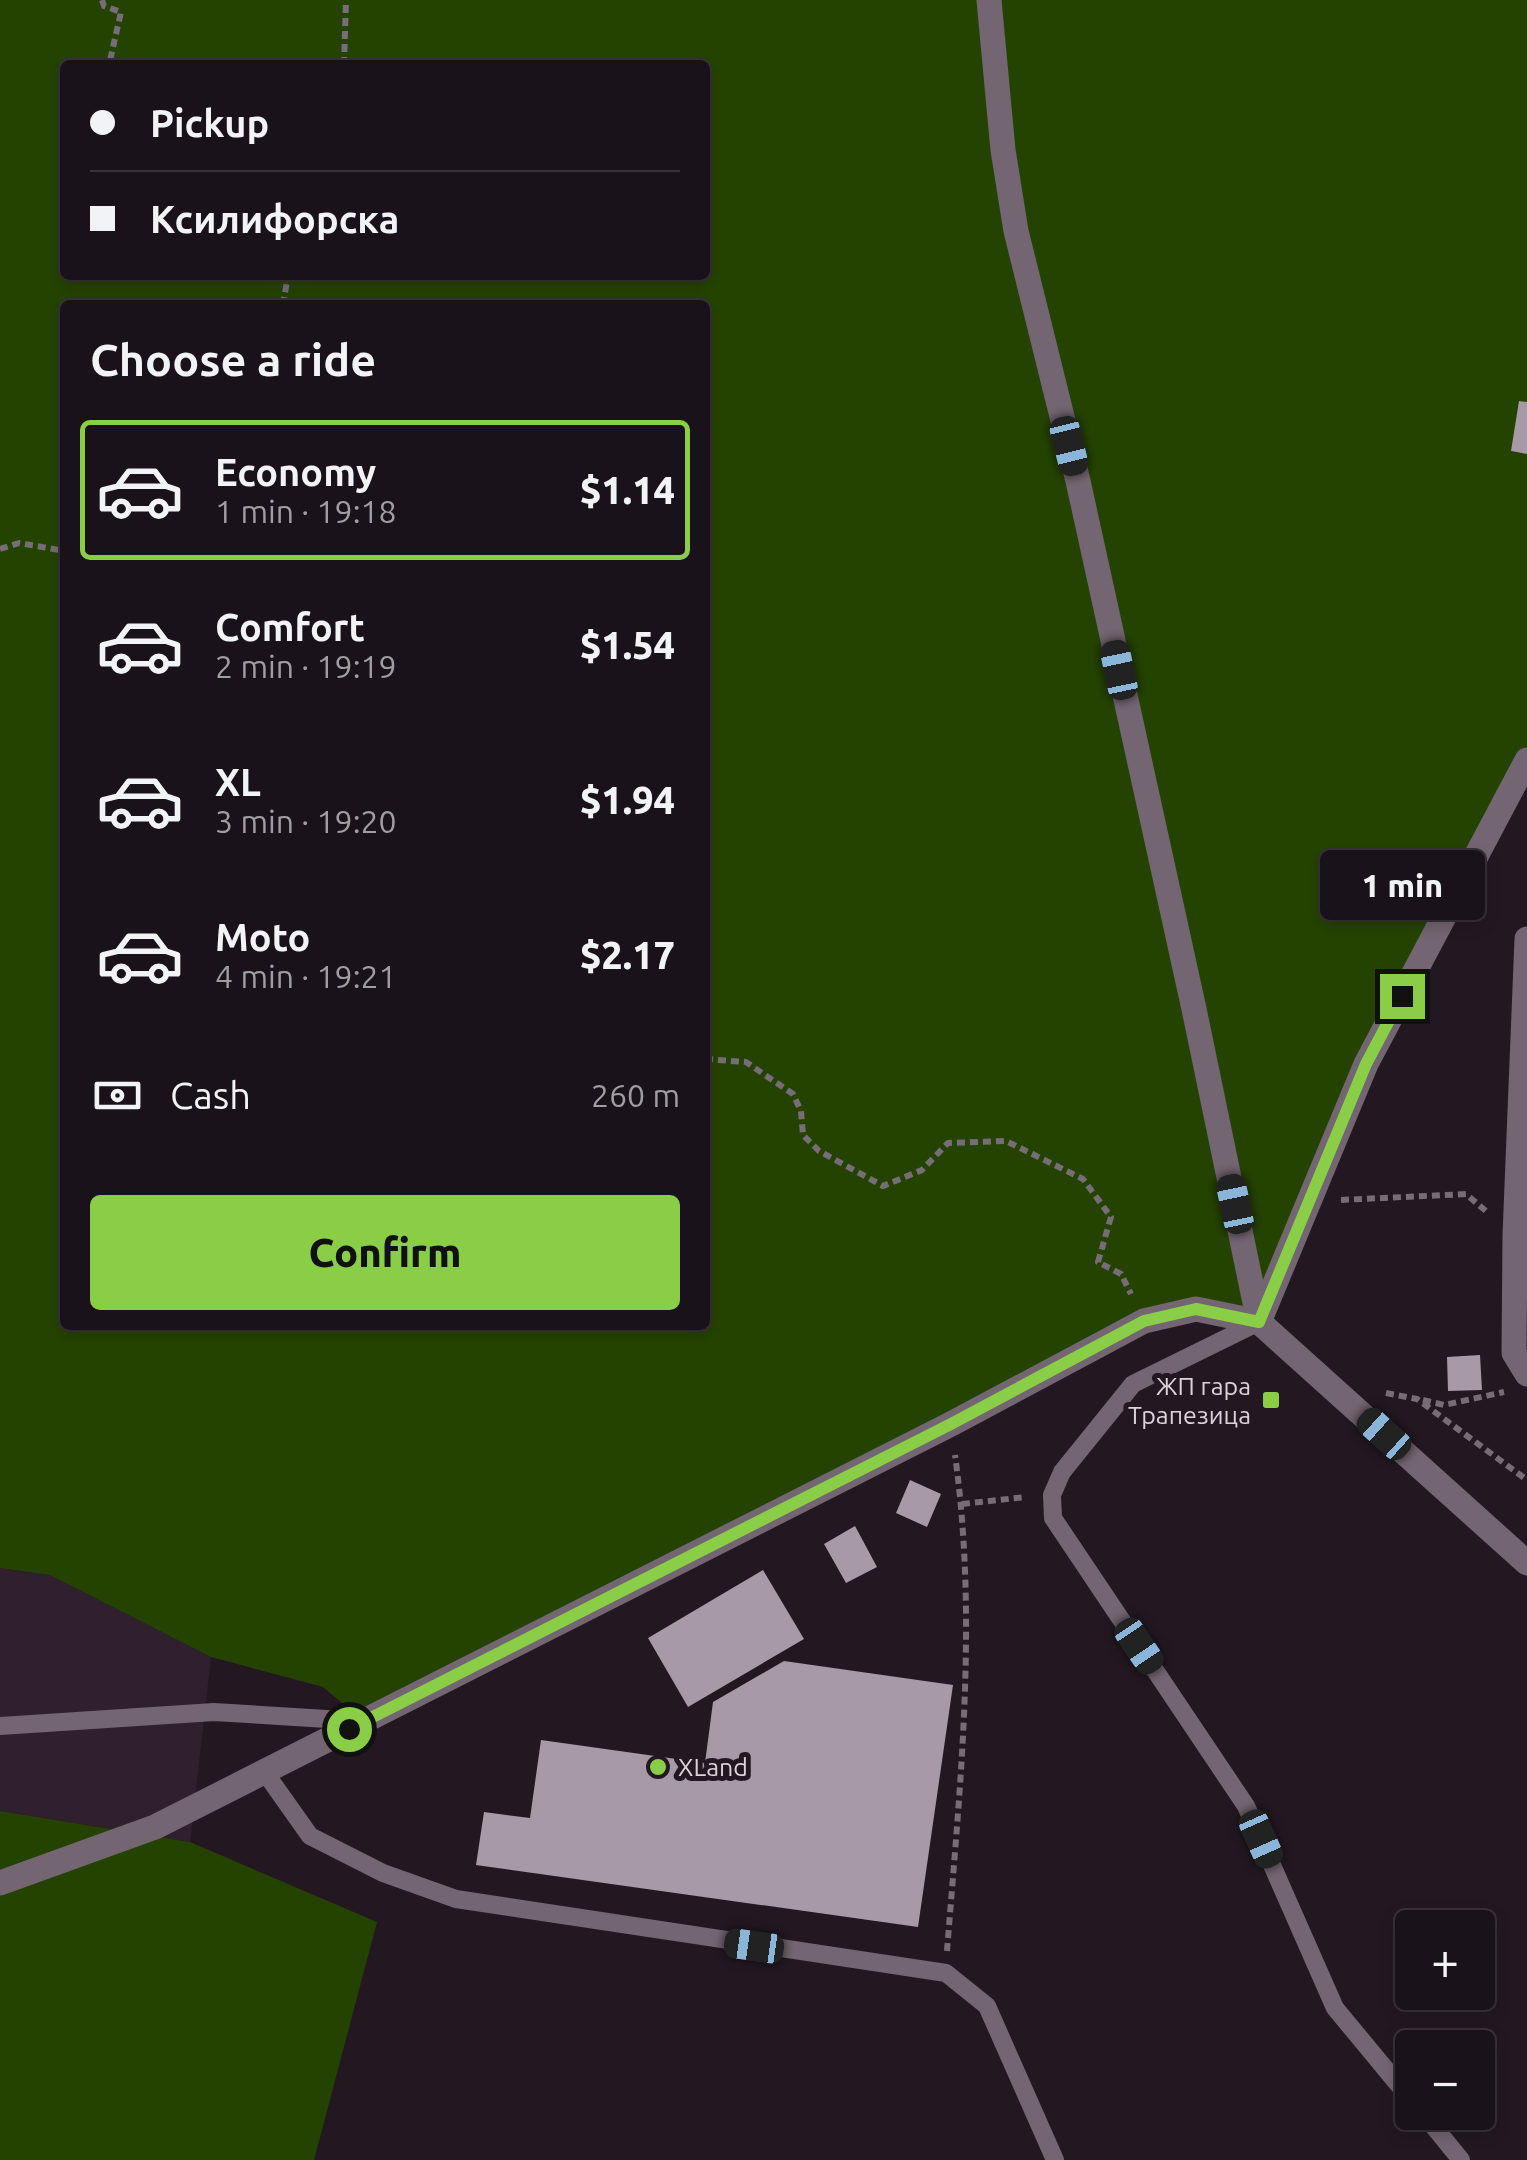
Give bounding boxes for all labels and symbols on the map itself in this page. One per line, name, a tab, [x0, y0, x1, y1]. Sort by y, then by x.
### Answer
car	[1047, 413, 1091, 479]
car	[1098, 638, 1140, 702]
callout: 1 min	[1320, 851, 1484, 921]
route end	[1380, 974, 1425, 1019]
car	[1214, 1172, 1256, 1236]
place label: ЖП гара Трапезица	[1128, 1372, 1251, 1429]
marker: ЖП гара Трапезица	[1260, 1389, 1282, 1411]
car	[1352, 1403, 1416, 1465]
car	[1110, 1613, 1168, 1679]
route start	[327, 1707, 372, 1752]
place label: XLand	[678, 1753, 748, 1781]
marker: XLand	[647, 1756, 669, 1778]
car	[1235, 1805, 1287, 1873]
car	[722, 1927, 786, 1965]

